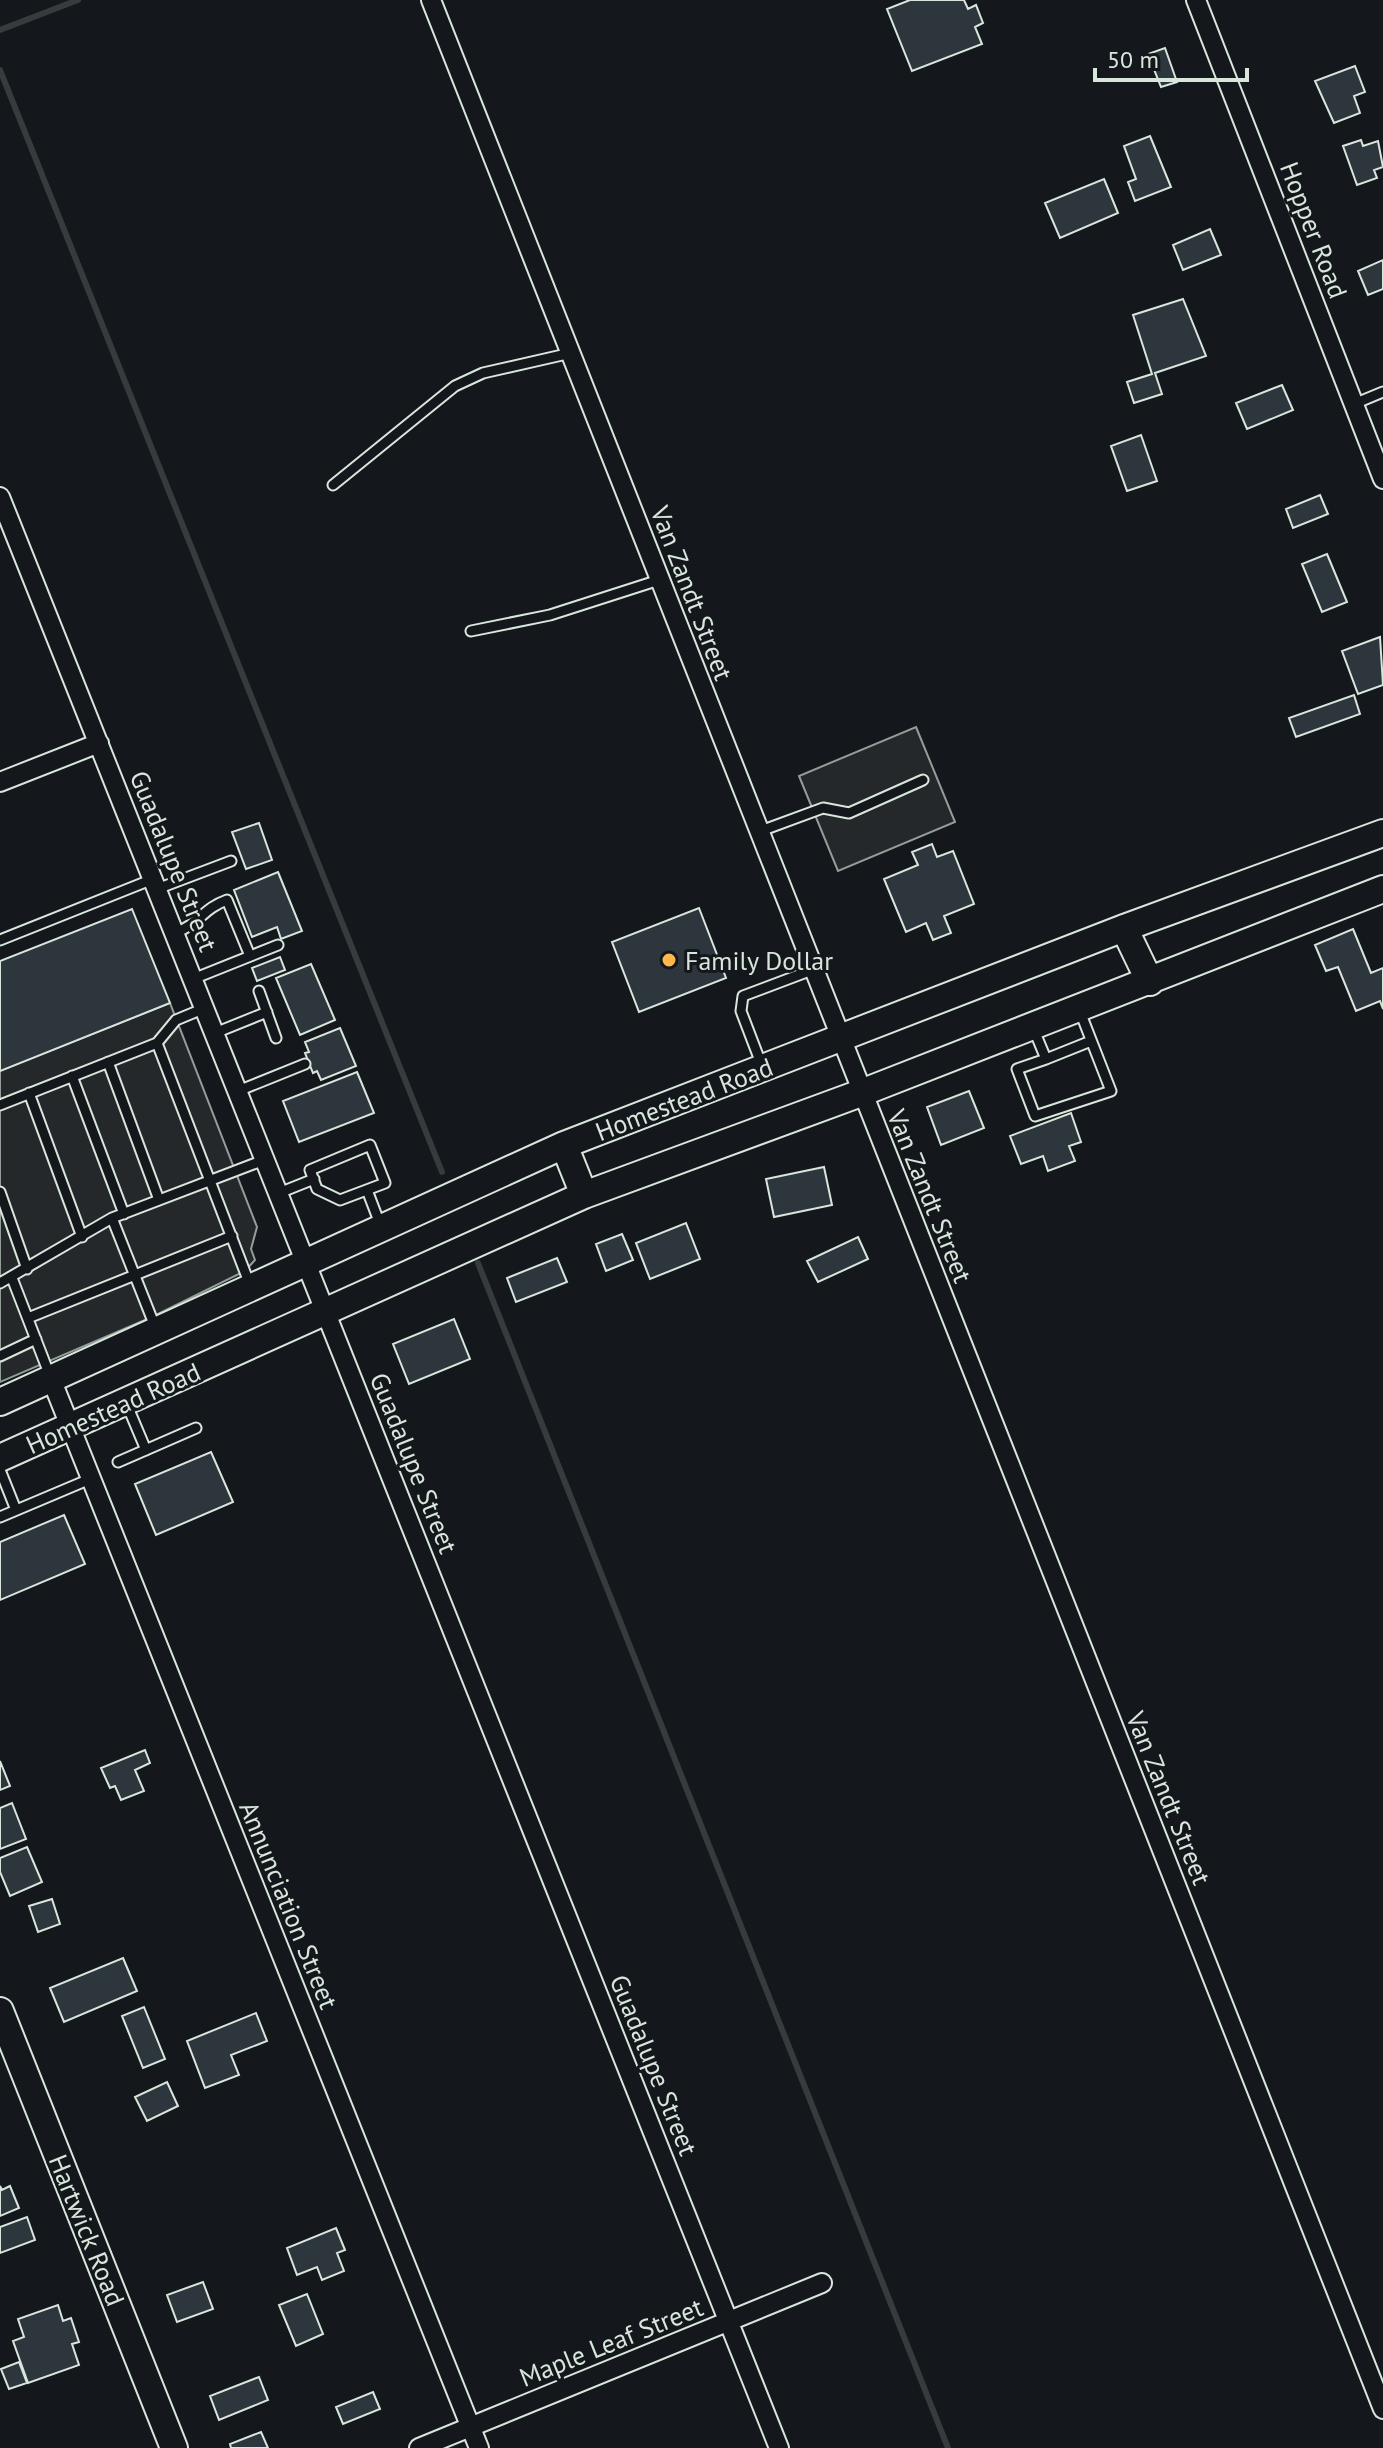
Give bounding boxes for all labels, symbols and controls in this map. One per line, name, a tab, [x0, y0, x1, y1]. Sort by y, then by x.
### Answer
scale bar	[1095, 32, 1247, 82]
text: 50 m	[1107, 44, 1159, 75]
street label: Hopper Road	[1273, 157, 1355, 303]
street label: Van Zandt Street	[643, 500, 740, 685]
street label: Guadalupe Street	[123, 766, 225, 956]
place label: Family Dollar	[685, 944, 833, 977]
marker: Family Dollar	[660, 951, 678, 969]
street label: Homestead Road	[591, 1050, 777, 1148]
street label: Van Zandt Street	[880, 1104, 980, 1288]
street label: Homestead Road	[21, 1355, 205, 1461]
street label: Guadalupe Street	[363, 1368, 465, 1558]
street label: Van Zandt Street	[1119, 1706, 1219, 1890]
street label: Annunciation Street	[232, 1796, 346, 2014]
street label: Guadalupe Street	[603, 1970, 705, 2160]
street label: Hartwick Road	[42, 2150, 132, 2310]
street label: Maple Leaf Street	[514, 2290, 708, 2394]

